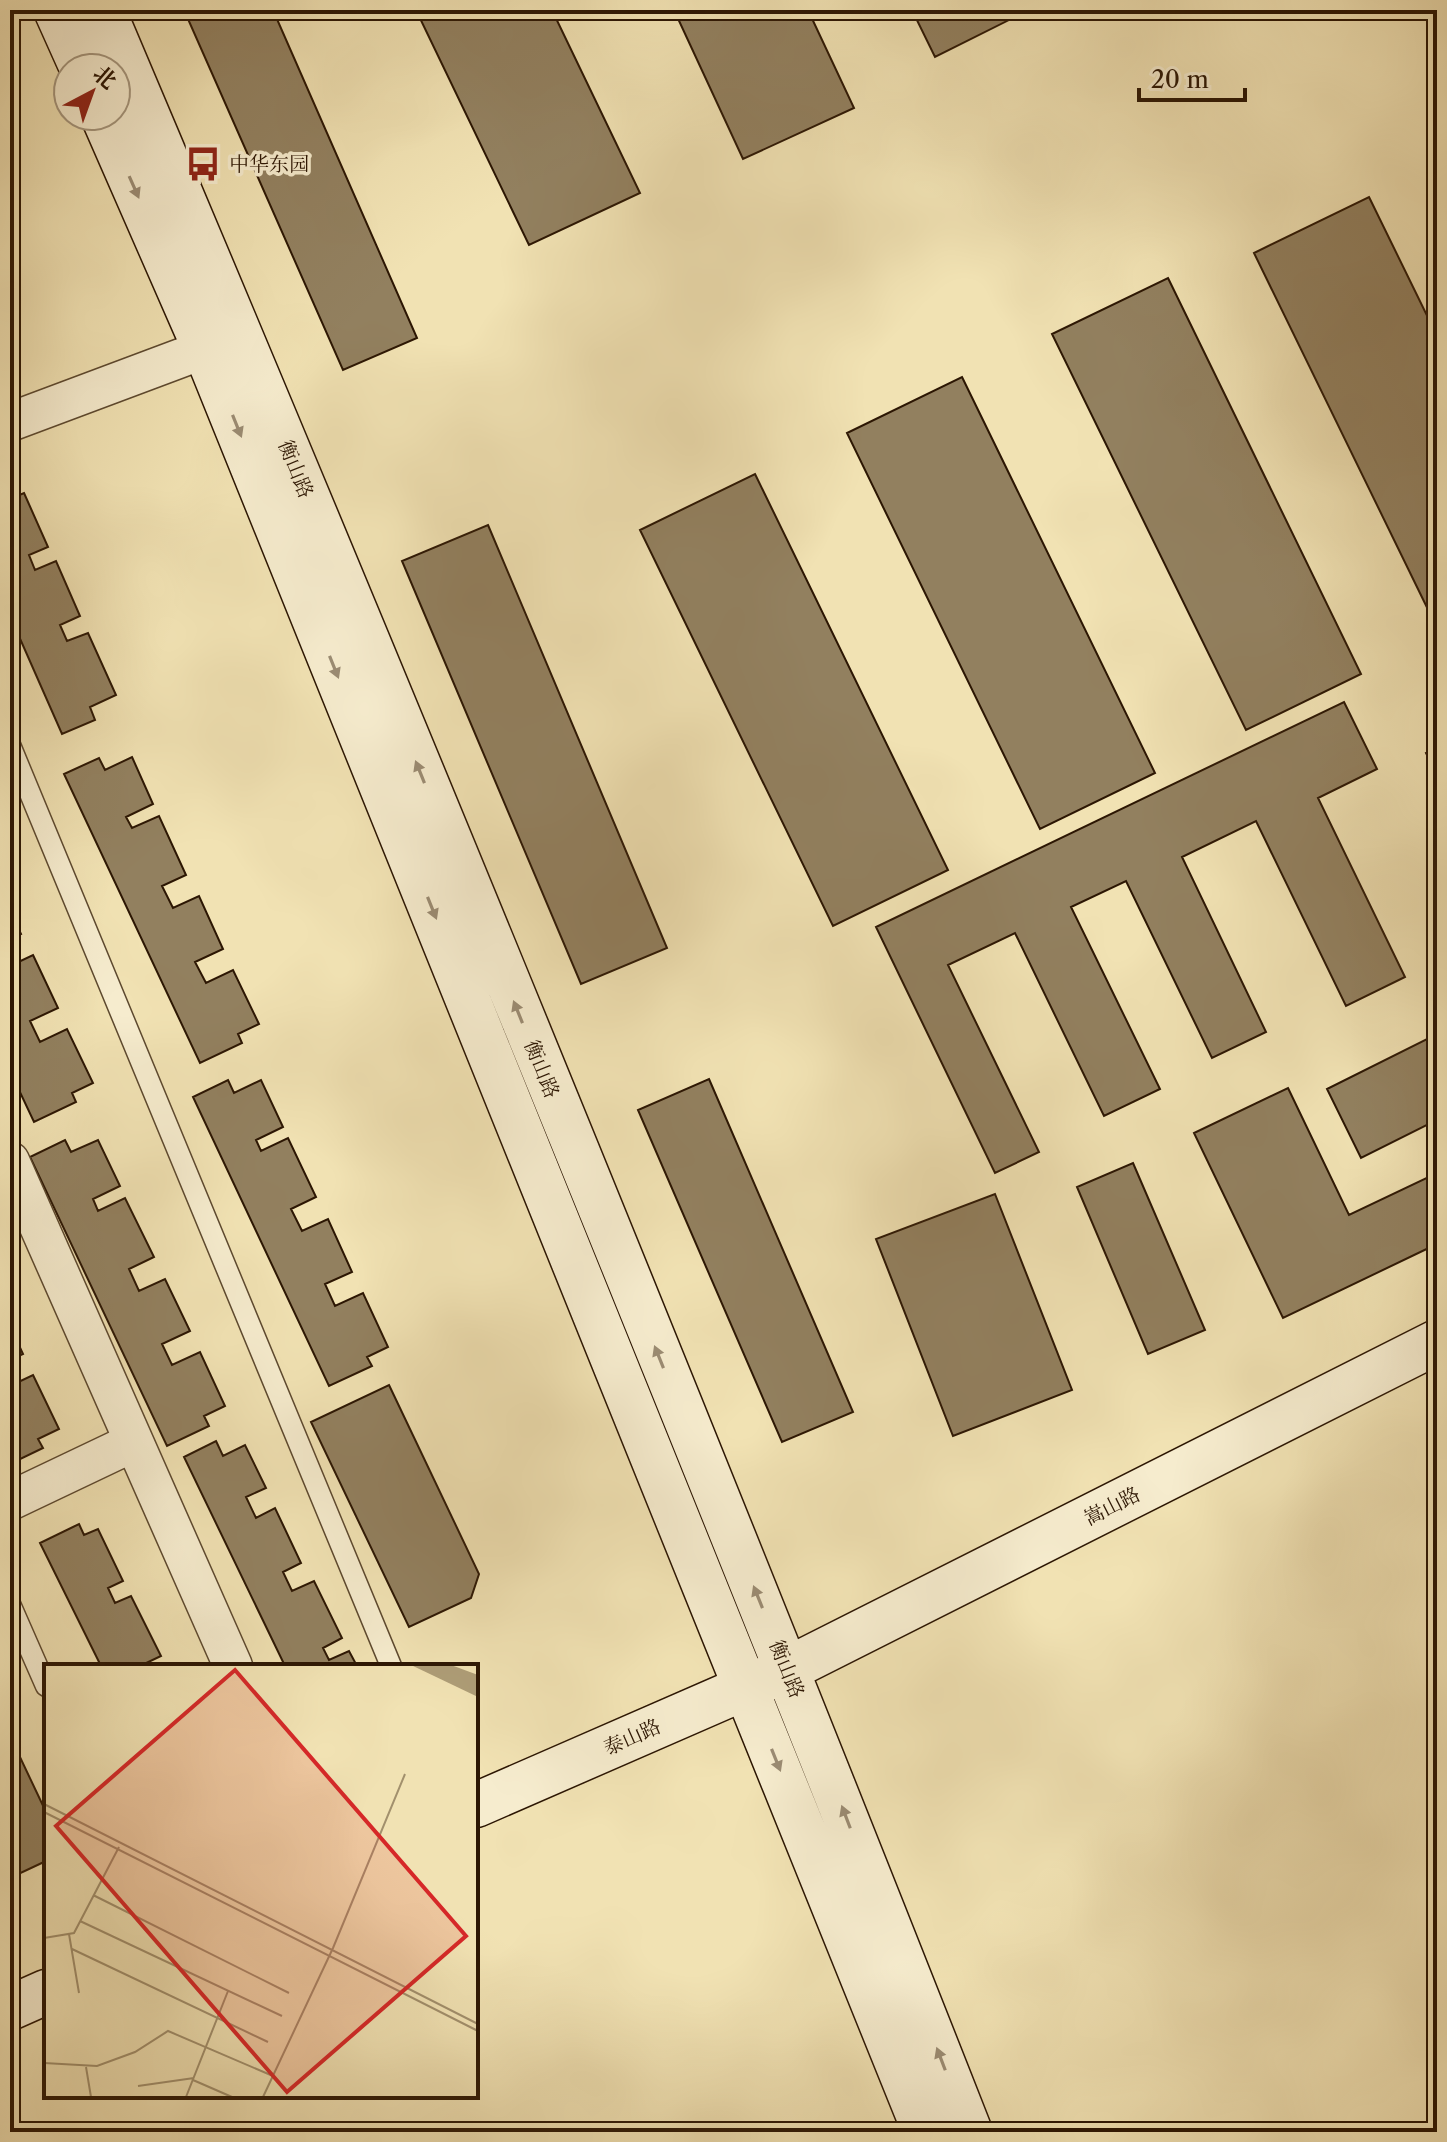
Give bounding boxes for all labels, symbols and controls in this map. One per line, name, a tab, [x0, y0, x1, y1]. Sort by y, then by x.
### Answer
north arrow	[52, 52, 132, 132]
scale bar	[1139, 52, 1245, 102]
text: 北	[88, 60, 122, 95]
text: 20 m	[1151, 65, 1209, 94]
bus stop icon: 中华东园	[184, 145, 222, 183]
place label: 中华东园	[229, 152, 309, 176]
one-way arrow	[128, 176, 141, 199]
one-way arrow	[230, 414, 243, 438]
street label: 衡山路	[274, 437, 318, 501]
one-way arrow	[328, 655, 341, 679]
one-way arrow	[413, 760, 426, 784]
one-way arrow	[426, 896, 439, 920]
one-way arrow	[512, 1000, 525, 1024]
street label: 衡山路	[520, 1037, 564, 1101]
one-way arrow	[653, 1345, 666, 1369]
street label: 嵩山路	[1080, 1482, 1144, 1530]
one-way arrow	[751, 1585, 764, 1609]
street label: 衡山路	[765, 1637, 809, 1701]
inset map	[44, 1664, 478, 2098]
street label: 泰山路	[600, 1714, 664, 1760]
one-way arrow	[770, 1748, 783, 1772]
one-way arrow	[839, 1805, 852, 1829]
one-way arrow	[934, 2047, 947, 2071]

